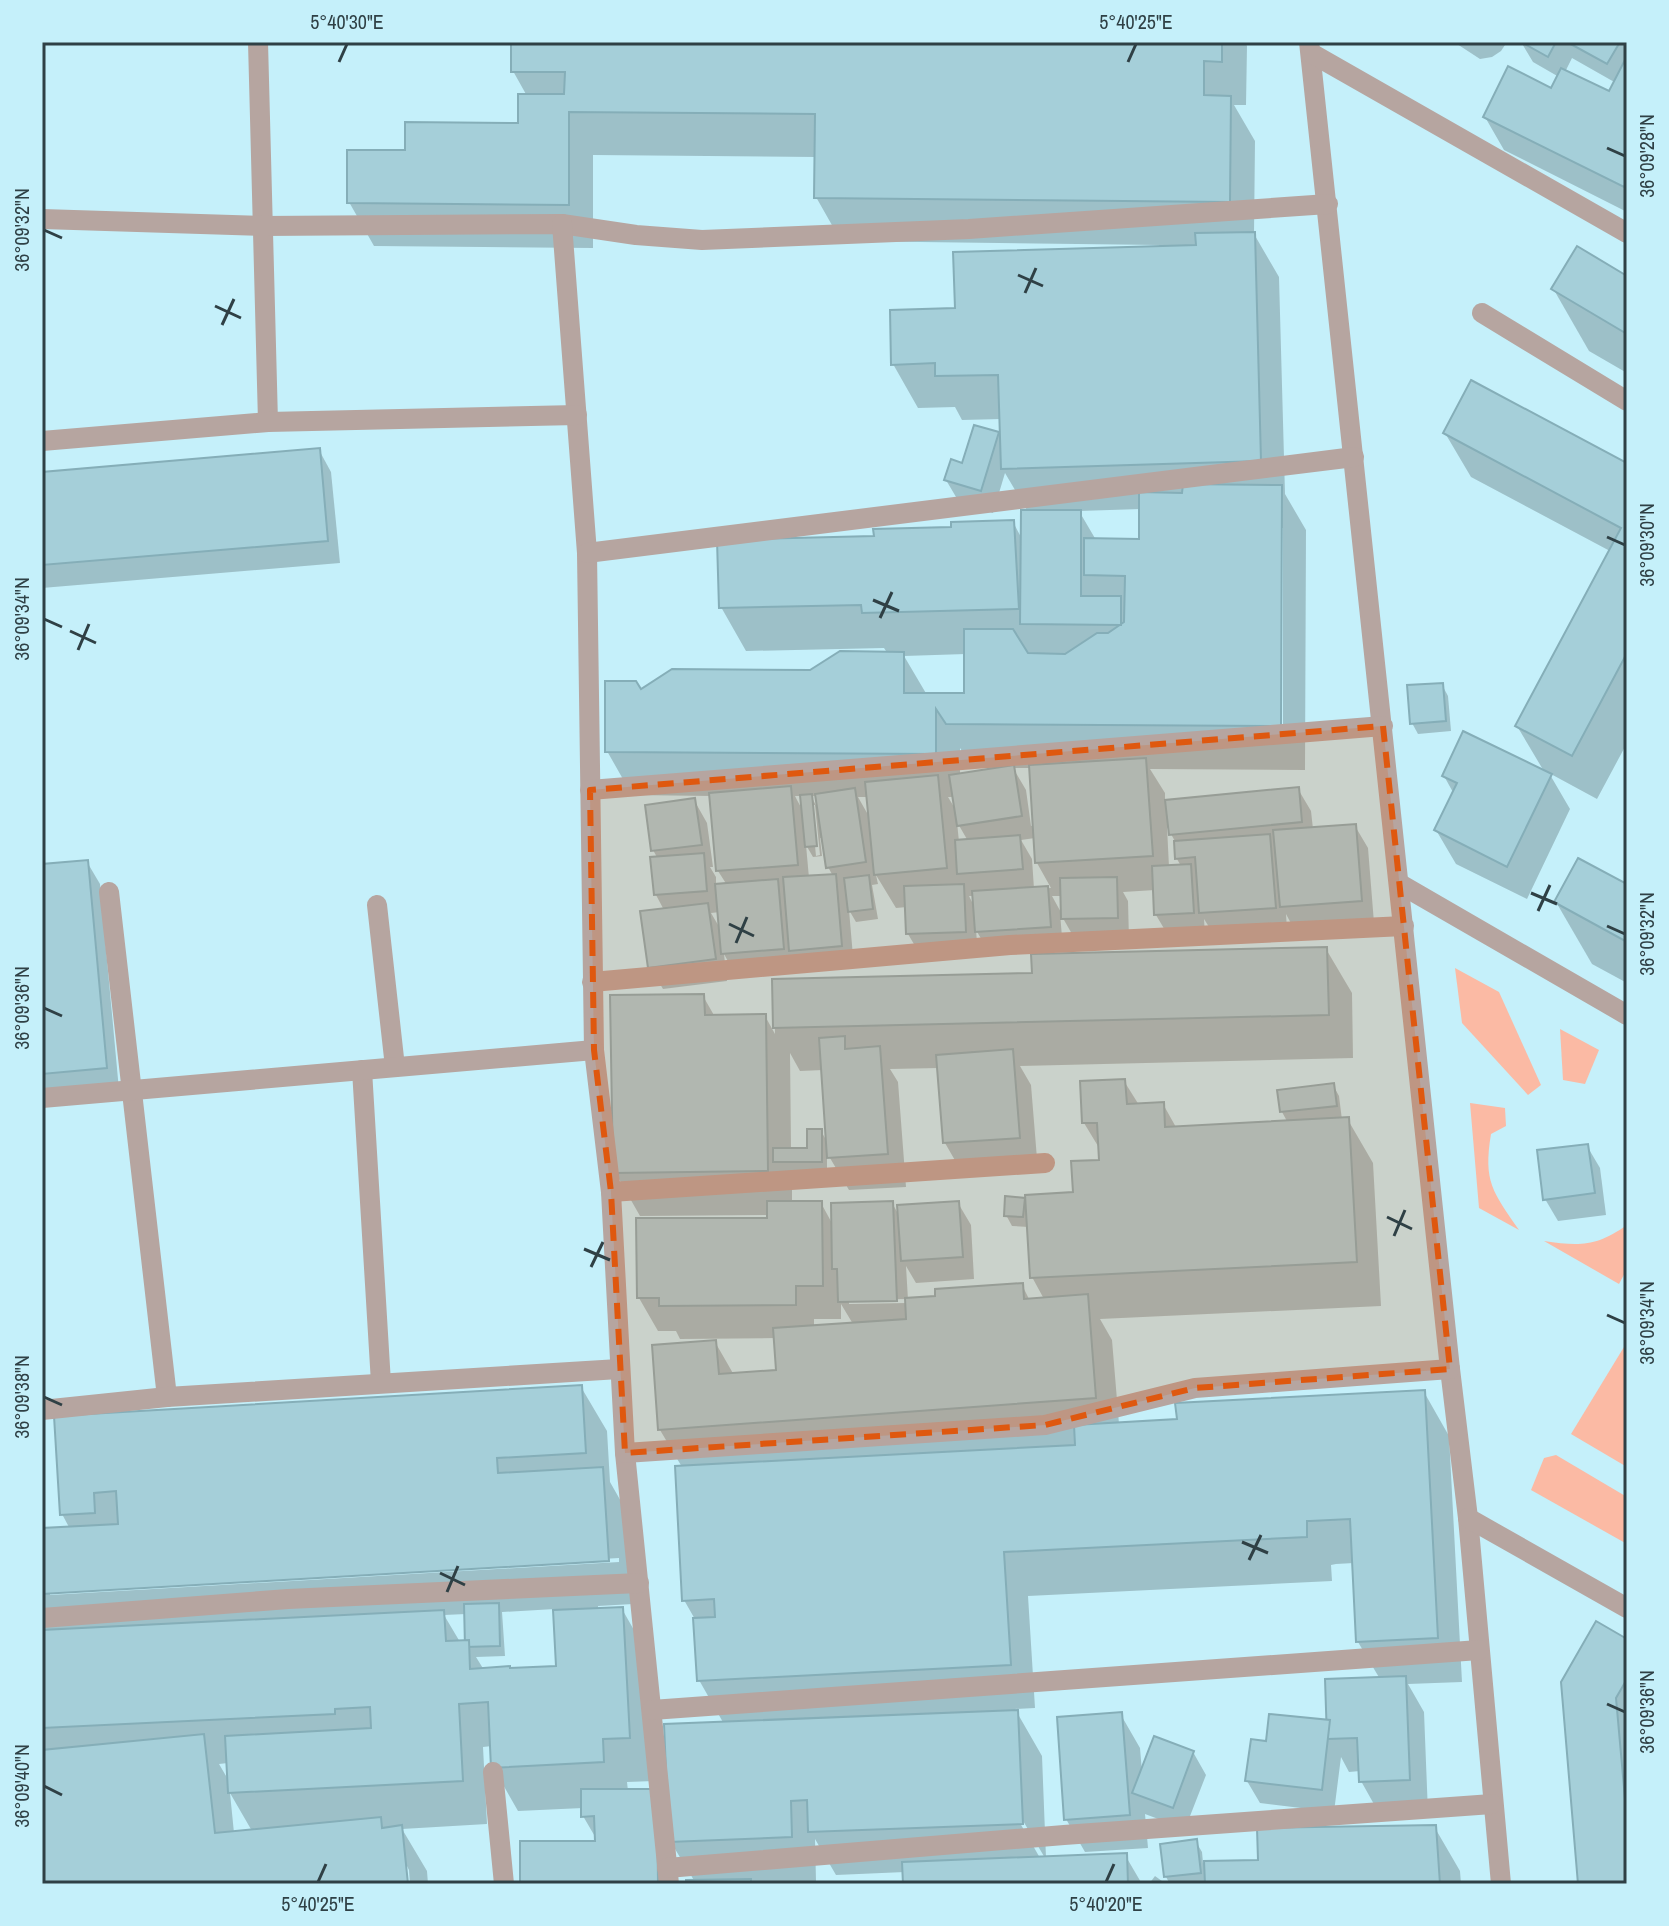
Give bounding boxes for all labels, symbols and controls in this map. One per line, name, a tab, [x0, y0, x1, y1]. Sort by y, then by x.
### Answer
text: 5°40'30"E	[310, 8, 384, 35]
text: 5°40'25"E	[1099, 8, 1173, 35]
text: 36°09'28"N	[1633, 114, 1660, 198]
text: 36°09'32"N	[8, 188, 35, 272]
text: 36°09'30"N	[1633, 503, 1660, 587]
text: 36°09'34"N	[8, 577, 35, 661]
text: 36°09'32"N	[1633, 892, 1660, 976]
text: 36°09'36"N	[8, 966, 35, 1050]
text: 36°09'34"N	[1633, 1281, 1660, 1365]
text: 36°09'38"N	[8, 1355, 35, 1439]
text: 36°09'36"N	[1633, 1670, 1660, 1754]
text: 36°09'40"N	[8, 1744, 35, 1828]
text: 5°40'25"E	[281, 1890, 355, 1917]
text: 5°40'20"E	[1069, 1890, 1143, 1917]

